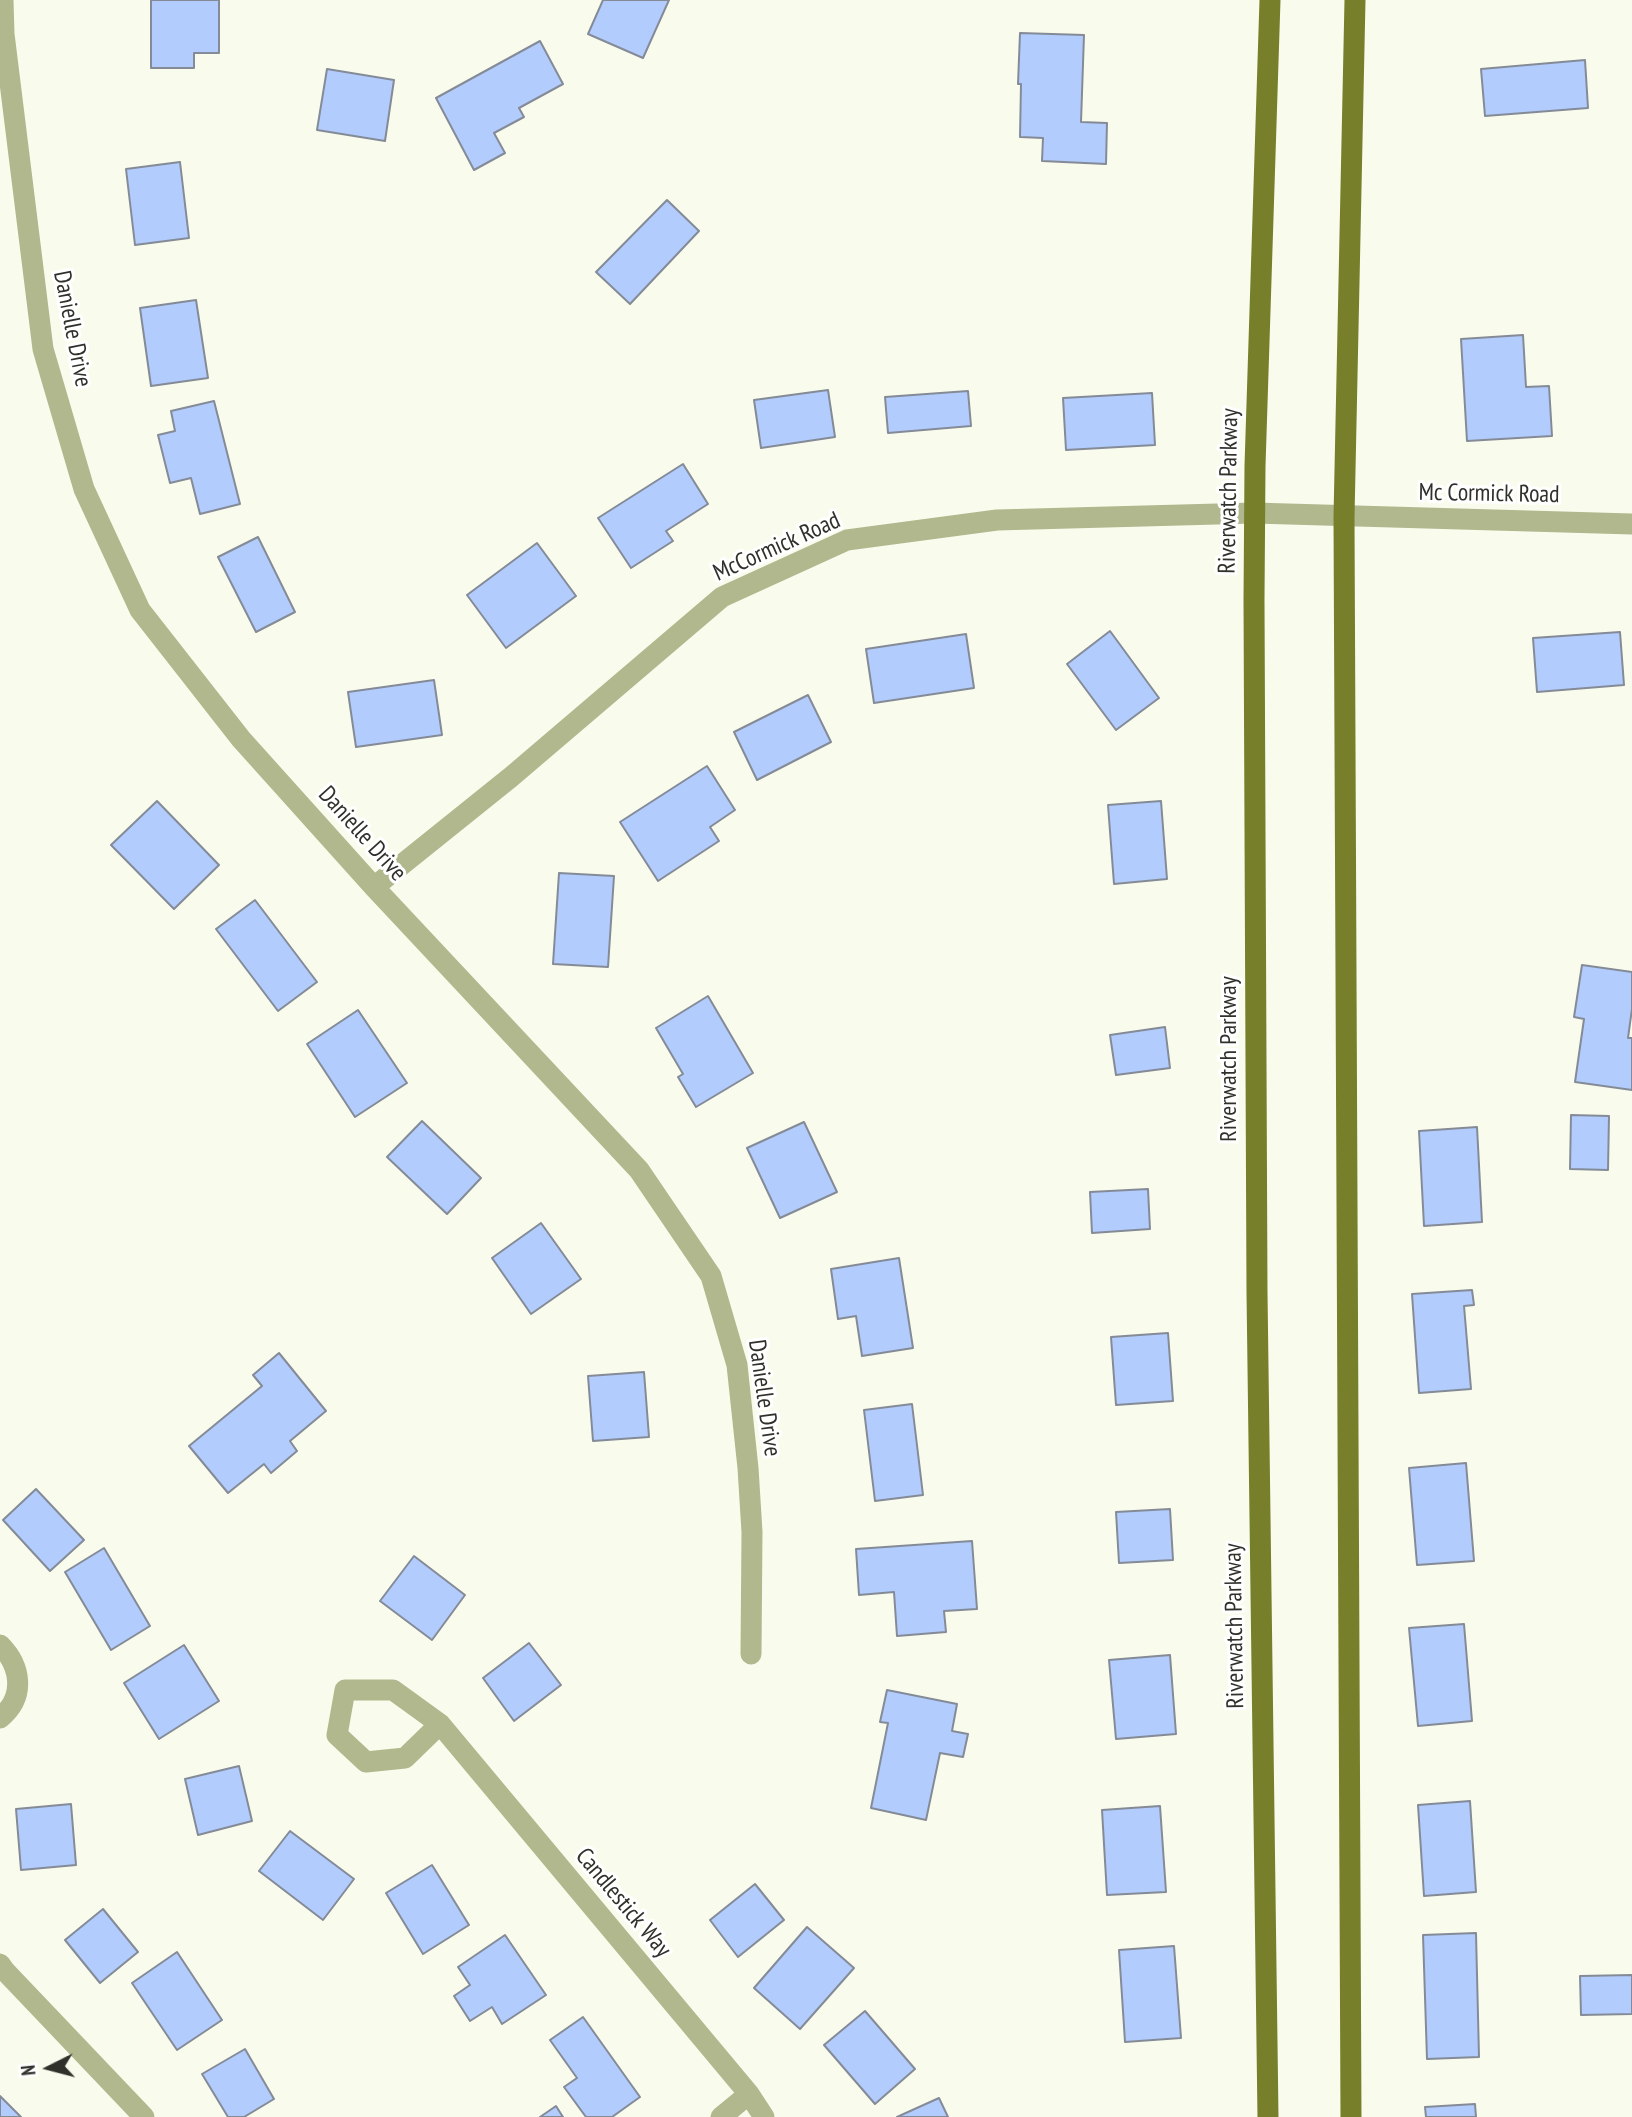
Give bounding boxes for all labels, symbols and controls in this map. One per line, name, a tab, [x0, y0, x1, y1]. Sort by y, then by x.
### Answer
street label: Danielle Drive	[47, 269, 97, 389]
street label: Riverwatch Parkway	[1213, 408, 1245, 574]
street label: Mc Cormick Road	[1418, 478, 1560, 510]
street label: McCormick Road	[709, 506, 845, 588]
street label: Danielle Drive	[312, 781, 412, 887]
street label: Riverwatch Parkway	[1215, 976, 1243, 1142]
street label: Danielle Drive	[742, 1338, 786, 1458]
street label: Riverwatch Parkway	[1219, 1543, 1251, 1709]
street label: Candlestick Way	[569, 1843, 677, 1963]
north arrow	[14, 2033, 84, 2103]
text: N	[16, 2064, 41, 2077]

